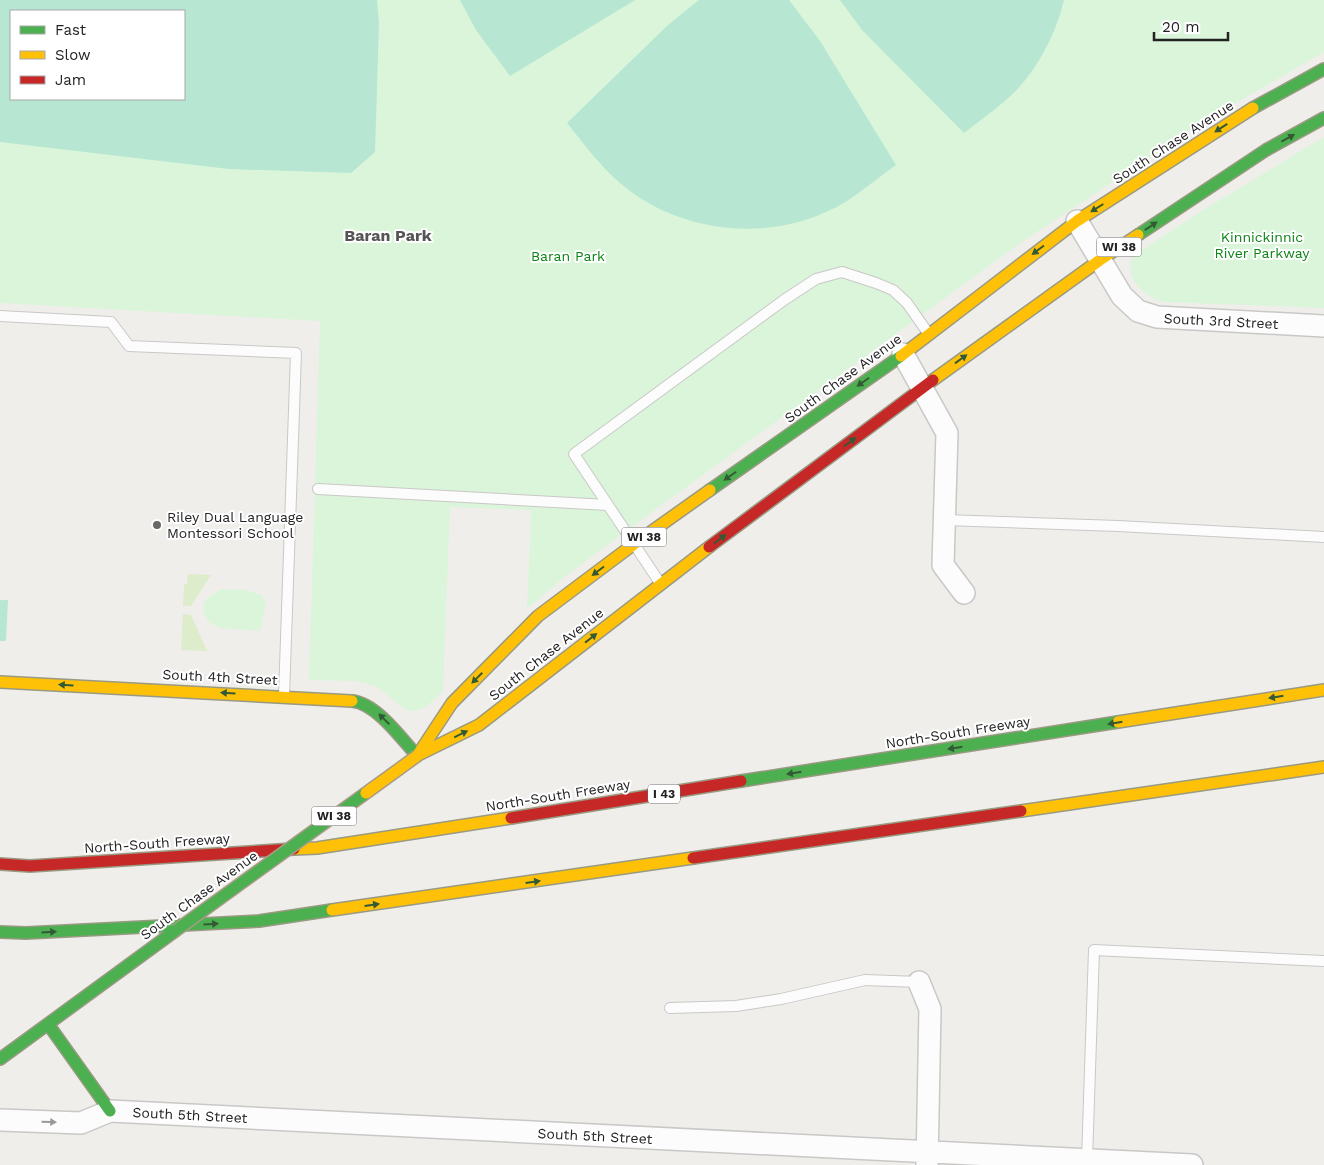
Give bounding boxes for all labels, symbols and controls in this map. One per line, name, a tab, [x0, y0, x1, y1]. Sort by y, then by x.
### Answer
legend	[10, 10, 185, 100]
scale bar	[1154, 10, 1228, 42]
text: 20 m	[1162, 18, 1200, 36]
text: Fast	[55, 21, 87, 39]
text: Slow	[55, 46, 91, 64]
text: Jam	[55, 71, 86, 89]
street label: South Chase Avenue	[1110, 97, 1236, 187]
one-way arrow	[1215, 124, 1228, 133]
one-way arrow	[1281, 134, 1296, 142]
one-way arrow	[1091, 203, 1104, 213]
one-way arrow	[1145, 221, 1158, 230]
district label: Baran Park	[344, 226, 432, 245]
park label: Kinnickinnic River Parkway	[1215, 229, 1310, 261]
road number: WI 38	[1096, 238, 1142, 256]
one-way arrow	[1032, 245, 1045, 256]
park label: Baran Park	[531, 248, 605, 264]
street label: South 3rd Street	[1163, 310, 1279, 332]
street label: South Chase Avenue	[781, 330, 905, 426]
one-way arrow	[954, 354, 967, 365]
one-way arrow	[856, 377, 870, 387]
one-way arrow	[843, 437, 857, 447]
one-way arrow	[723, 471, 737, 481]
place label: Riley Dual Language Montessori School	[167, 509, 303, 541]
marker: Riley Dual Language Montessori School	[151, 519, 163, 531]
road number: WI 38	[622, 528, 666, 546]
one-way arrow	[713, 534, 726, 545]
one-way arrow	[591, 566, 605, 576]
street label: South Chase Avenue	[486, 604, 606, 704]
one-way arrow	[584, 633, 598, 643]
street label: South 4th Street	[162, 666, 278, 688]
one-way arrow	[471, 672, 483, 684]
one-way arrow	[57, 681, 73, 689]
one-way arrow	[220, 688, 236, 696]
one-way arrow	[1267, 694, 1283, 702]
street label: North-South Freeway	[885, 713, 1032, 751]
one-way arrow	[378, 714, 390, 726]
one-way arrow	[1107, 719, 1123, 727]
one-way arrow	[453, 730, 468, 738]
one-way arrow	[946, 744, 962, 752]
one-way arrow	[786, 769, 802, 777]
street label: North-South Freeway	[485, 776, 632, 814]
road number: I 43	[648, 784, 680, 804]
road number: WI 38	[312, 806, 356, 826]
street label: North-South Freeway	[83, 830, 231, 856]
street label: South Chase Avenue	[137, 847, 261, 943]
one-way arrow	[525, 877, 541, 885]
one-way arrow	[365, 901, 381, 909]
one-way arrow	[203, 919, 219, 927]
one-way arrow	[41, 927, 57, 935]
street label: South 5th Street	[132, 1104, 248, 1126]
one-way arrow	[41, 1118, 57, 1126]
street label: South 5th Street	[537, 1125, 653, 1147]

